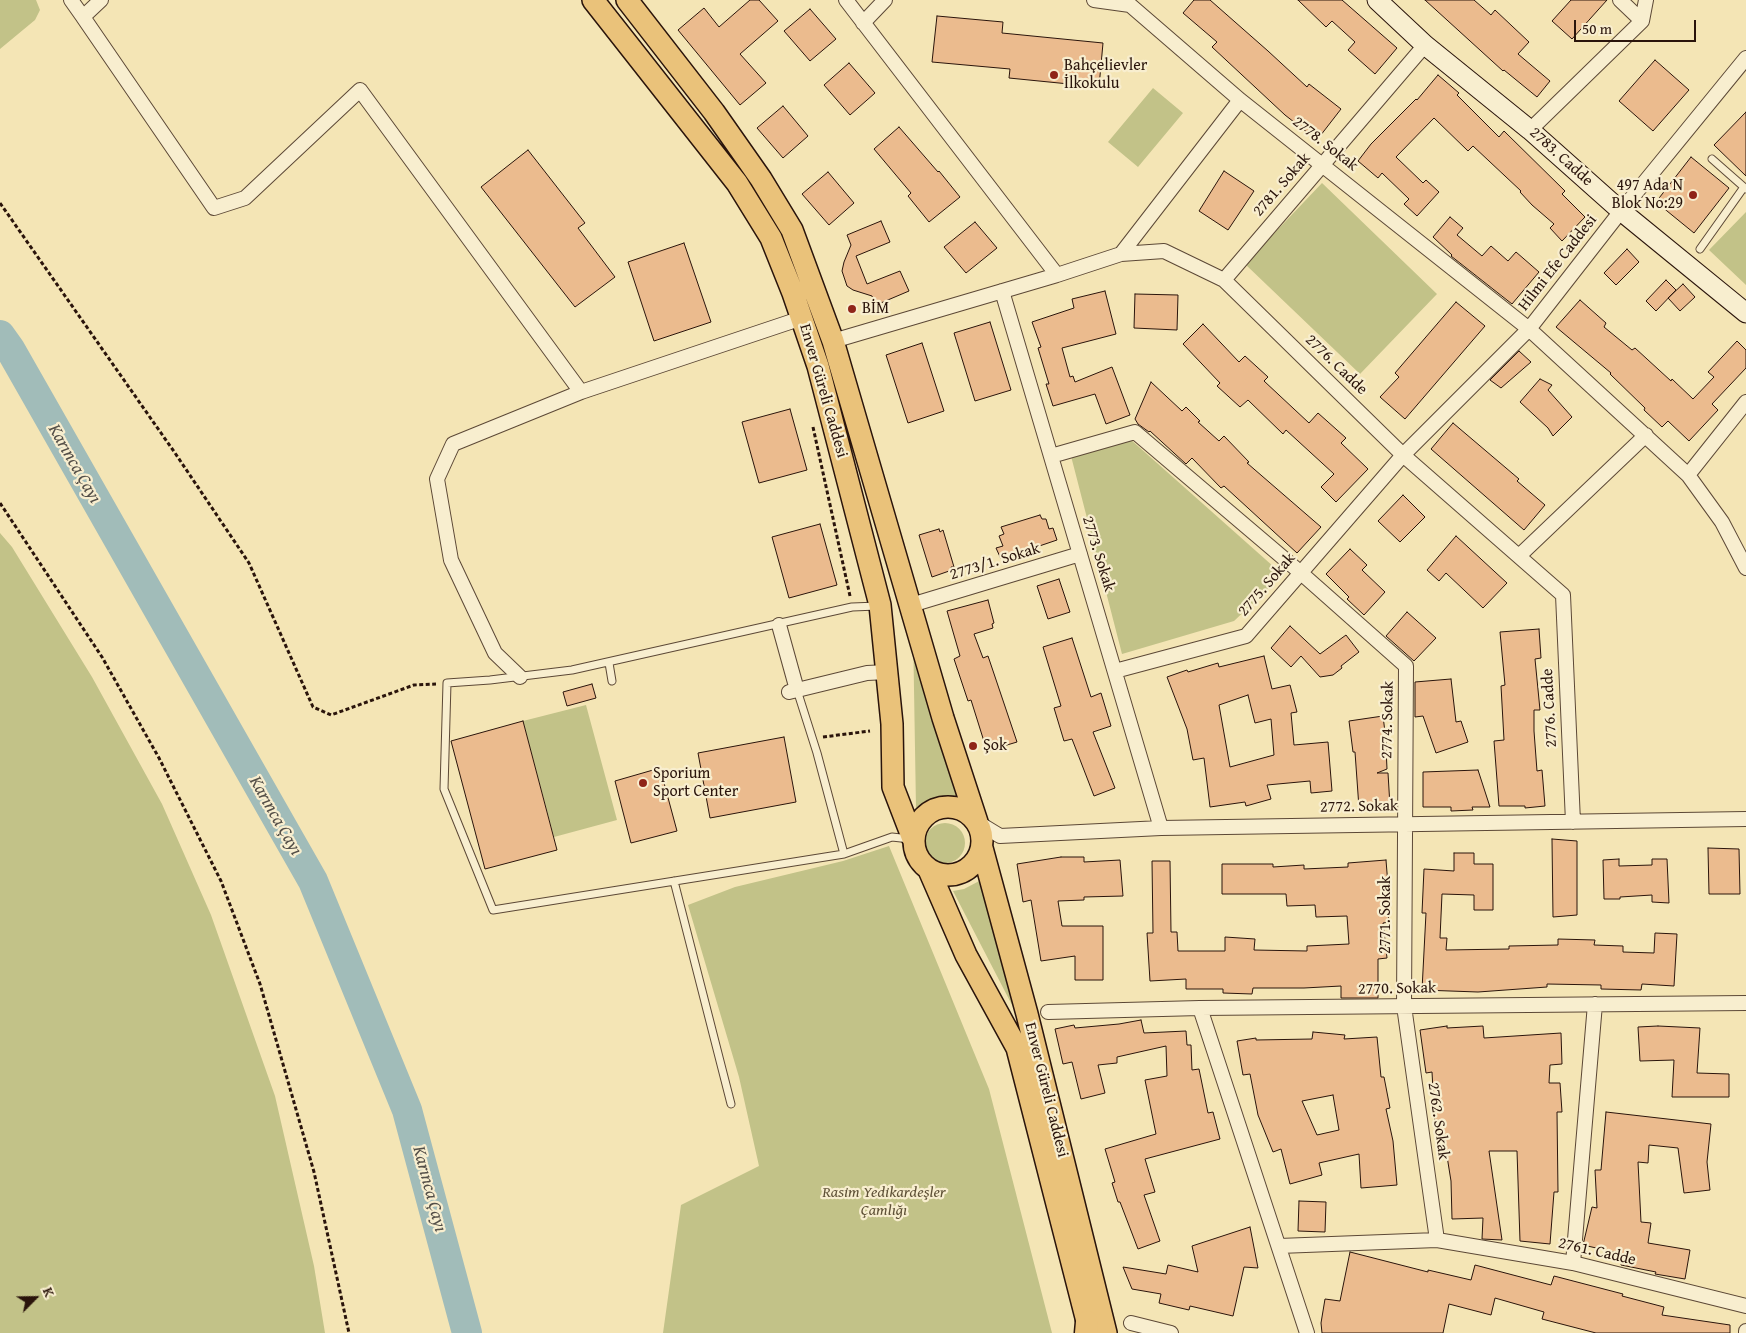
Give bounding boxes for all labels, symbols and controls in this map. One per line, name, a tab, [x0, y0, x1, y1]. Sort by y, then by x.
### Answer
scale bar	[1576, 10, 1698, 42]
text: 50 m	[1582, 18, 1612, 39]
place label: Bahçelievler İlkokulu	[1064, 56, 1147, 94]
marker: Bahçelievler İlkokulu	[1048, 69, 1060, 81]
street label: 2778. Sokak	[1288, 112, 1362, 176]
street label: 2783. Cadde	[1525, 123, 1597, 191]
street label: 2781. Sokak	[1249, 149, 1315, 221]
place label: 497 Ada N Blok No:29	[1612, 176, 1683, 214]
marker: 497 Ada N Blok No:29	[1687, 189, 1699, 201]
street label: Hilmi Efe Caddesi	[1515, 211, 1601, 315]
place label: BİM	[862, 299, 889, 319]
marker: BİM	[846, 303, 858, 315]
street label: Enver Güreli Caddesi	[795, 322, 851, 460]
street label: 2776. Cadde	[1301, 331, 1371, 399]
water label: Karınca Çayı	[43, 421, 105, 507]
street label: 2773. Sokak	[1077, 514, 1119, 594]
street label: 2773/1. Sokak	[948, 539, 1042, 585]
street label: 2775. Sokak	[1234, 549, 1300, 621]
street label: 2776. Cadde	[1538, 668, 1562, 748]
street label: 2774. Sokak	[1378, 681, 1398, 759]
place label: Şok	[983, 736, 1007, 756]
marker: Şok	[967, 740, 979, 752]
place label: Sporium Sport Center	[653, 764, 738, 802]
water label: Karınca Çayı	[244, 773, 306, 859]
marker: Sporium Sport Center	[637, 777, 649, 789]
street label: 2772. Sokak	[1320, 797, 1398, 817]
street label: 2771. Sokak	[1376, 876, 1396, 954]
street label: 2770. Sokak	[1358, 979, 1436, 999]
street label: Enver Güreli Caddesi	[1020, 1021, 1072, 1159]
street label: 2762. Sokak	[1423, 1081, 1453, 1161]
water label: Karınca Çayı	[407, 1144, 451, 1234]
park label: Rasim Yedikardeşler Çamlığı	[822, 1183, 946, 1221]
street label: 2761. Cadde	[1556, 1234, 1638, 1270]
north arrow	[10, 1273, 60, 1323]
text: K	[38, 1284, 60, 1300]

